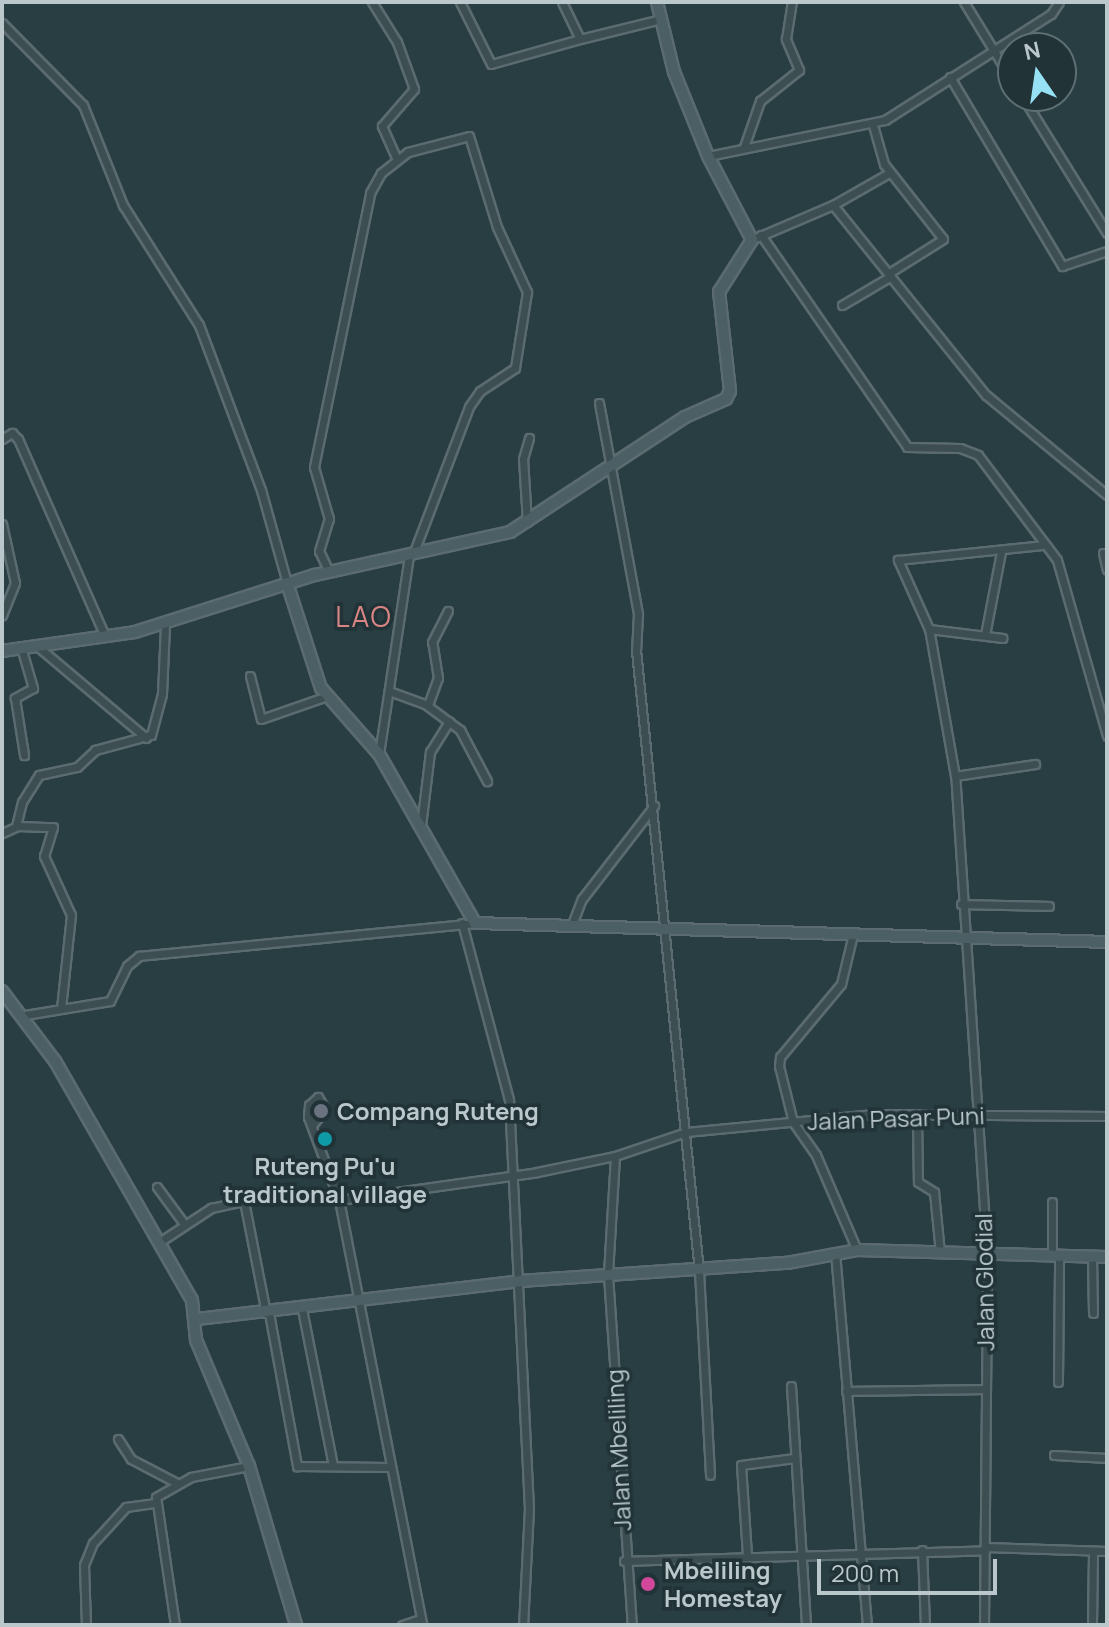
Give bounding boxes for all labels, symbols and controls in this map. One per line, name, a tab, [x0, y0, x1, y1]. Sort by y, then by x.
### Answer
north arrow	[997, 32, 1077, 112]
text: N	[1021, 34, 1043, 67]
district label: LAO	[335, 599, 393, 633]
place label: Compang Ruteng	[337, 1097, 539, 1125]
street label: Jalan Pasar Puni	[807, 1101, 985, 1135]
marker: Compang Ruteng	[312, 1102, 330, 1120]
marker: Ruteng Pu'u traditional village	[316, 1130, 334, 1148]
place label: Ruteng Pu'u traditional village	[223, 1152, 427, 1208]
street label: Jalan Glodial	[968, 1213, 1000, 1351]
street label: Jalan Mbeliling	[599, 1368, 637, 1532]
scale bar	[821, 1543, 1001, 1593]
place label: Mbeliling Homestay	[664, 1556, 782, 1612]
text: 200 m	[831, 1556, 899, 1589]
marker: Mbeliling Homestay	[639, 1575, 657, 1593]

